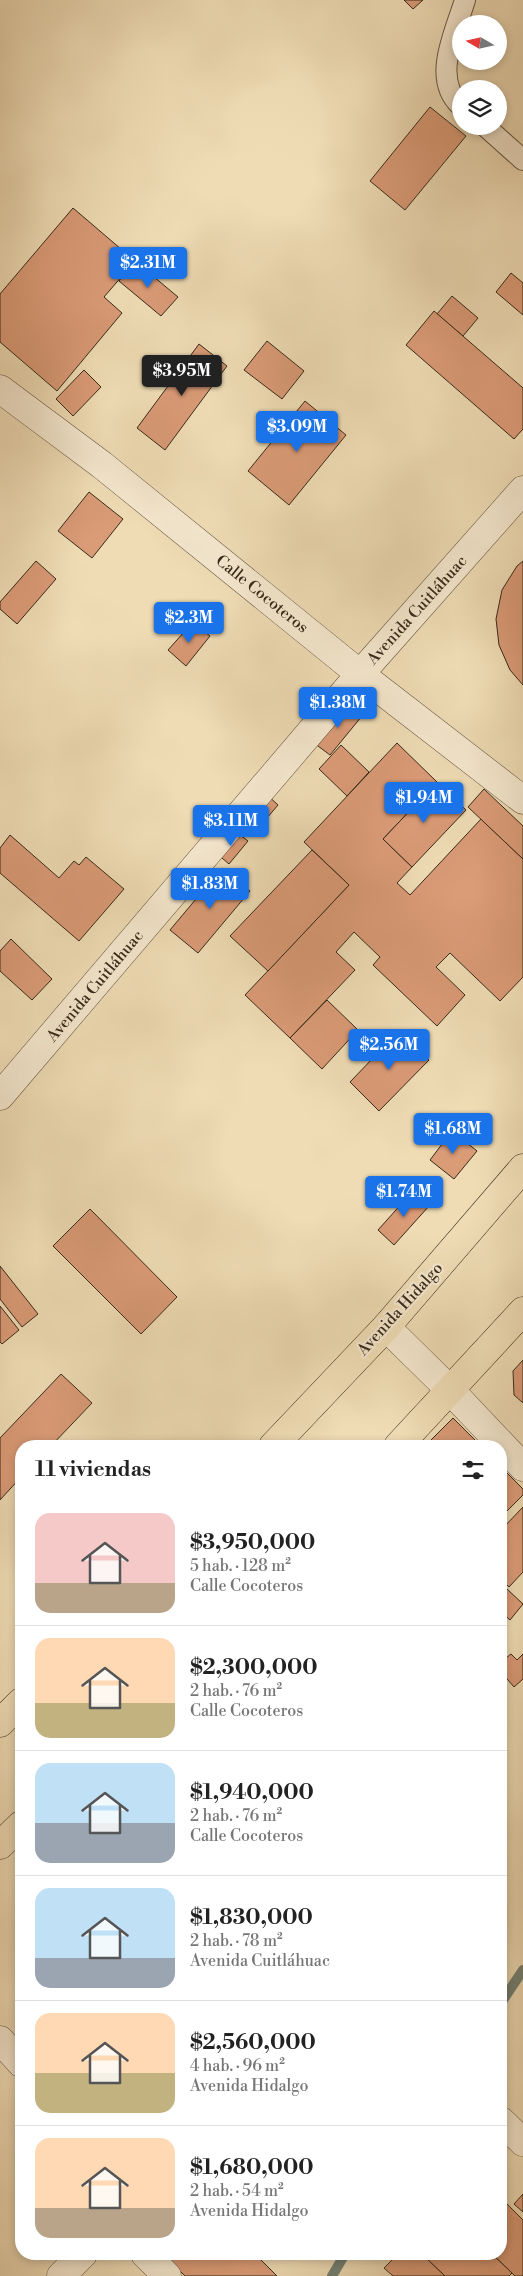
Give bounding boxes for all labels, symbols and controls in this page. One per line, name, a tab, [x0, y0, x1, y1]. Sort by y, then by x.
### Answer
north arrow	[452, 15, 508, 70]
map controls	[452, 15, 507, 135]
button: layers	[452, 80, 507, 135]
pin: $2.31M	[107, 246, 189, 289]
text: $2.31M	[120, 253, 176, 273]
pin: $3.95M	[141, 354, 223, 397]
text: $3.95M	[153, 361, 211, 381]
pin: $3.09M	[256, 410, 338, 453]
text: $3.09M	[267, 417, 327, 437]
street label: Calle Cocoteros	[212, 551, 312, 637]
street label: Avenida Cuitláhuac	[362, 551, 471, 669]
pin: $2.3M	[154, 602, 224, 644]
text: $2.3M	[165, 608, 213, 628]
pin: $1.38M	[297, 686, 379, 729]
text: $1.38M	[310, 693, 366, 713]
pin: $1.94M	[383, 782, 465, 824]
text: $1.94M	[395, 788, 453, 808]
pin: $3.11M	[190, 804, 272, 847]
text: $3.11M	[204, 811, 258, 831]
pin: $1.83M	[169, 868, 251, 910]
text: $1.83M	[182, 874, 238, 894]
street label: Avenida Cuitláhuac	[42, 926, 148, 1047]
pin: $2.56M	[348, 1028, 430, 1071]
text: $2.56M	[360, 1035, 418, 1055]
pin: $1.68M	[412, 1112, 494, 1155]
text: $1.68M	[425, 1119, 481, 1139]
pin: $1.74M	[363, 1176, 445, 1218]
text: $1.74M	[376, 1182, 432, 1202]
street label: Avenida Hidalgo	[352, 1258, 447, 1361]
icon: filters	[459, 1456, 487, 1484]
text: 11 viviendas	[35, 1457, 151, 1483]
text: $3,950,000	[190, 1530, 315, 1556]
icon: home	[75, 1533, 135, 1593]
text: 5 hab. · 128 m²	[190, 1556, 291, 1576]
text: Calle Cocoteros	[190, 1576, 303, 1596]
text: $2,300,000	[190, 1655, 318, 1681]
icon: home	[75, 1658, 135, 1718]
text: 2 hab. · 76 m²	[190, 1681, 282, 1701]
text: Calle Cocoteros	[190, 1701, 303, 1721]
text: $1,940,000	[190, 1780, 314, 1806]
icon: home	[75, 1783, 135, 1843]
text: 2 hab. · 76 m²	[190, 1806, 282, 1826]
text: Calle Cocoteros	[190, 1826, 303, 1846]
text: $1,830,000	[190, 1905, 313, 1931]
icon: home	[75, 1908, 135, 1968]
text: 2 hab. · 78 m²	[190, 1931, 283, 1951]
text: Avenida Cuitláhuac	[190, 1951, 330, 1971]
text: $2,560,000	[190, 2030, 316, 2056]
icon: home	[75, 2033, 135, 2093]
text: 4 hab. · 96 m²	[190, 2056, 285, 2076]
text: Avenida Hidalgo	[190, 2076, 309, 2096]
text: $1,680,000	[190, 2155, 313, 2181]
icon: home	[75, 2158, 135, 2218]
text: 2 hab. · 54 m²	[190, 2181, 284, 2201]
text: Avenida Hidalgo	[190, 2201, 309, 2221]

